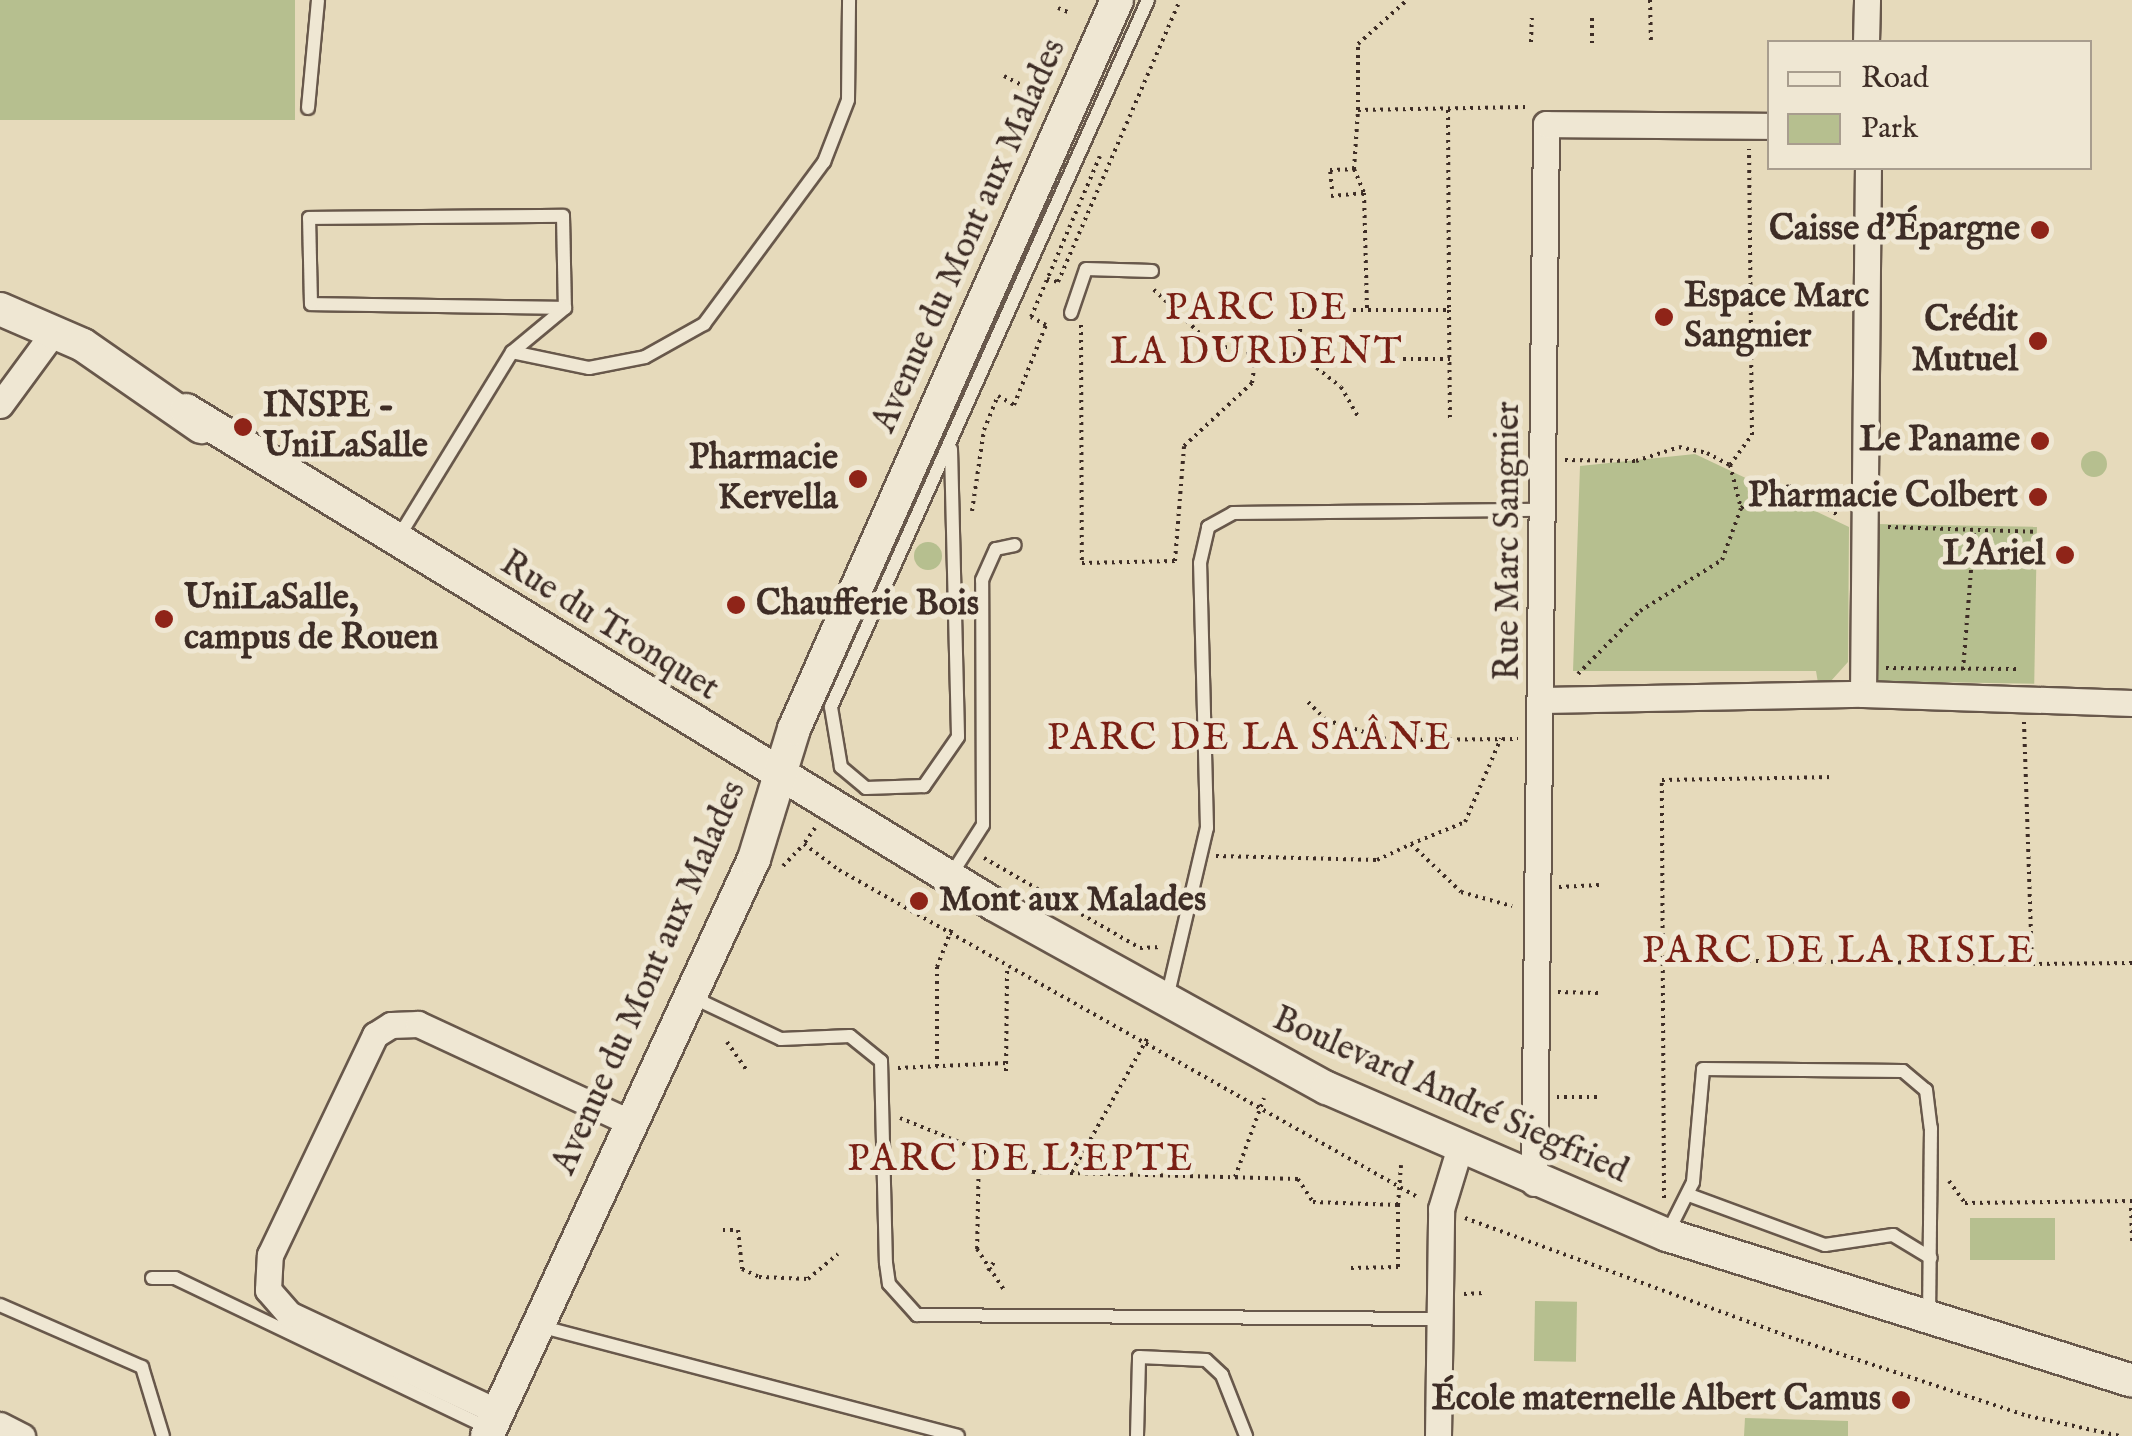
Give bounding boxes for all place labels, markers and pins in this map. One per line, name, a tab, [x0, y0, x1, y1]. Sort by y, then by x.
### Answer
place label: Caisse d'Épargne	[1769, 209, 2020, 251]
marker: Caisse d'Épargne	[2029, 219, 2051, 241]
place label: Espace Marc Sangnier	[1684, 276, 1869, 358]
place label: Crédit Mutuel	[1912, 300, 2018, 382]
marker: Espace Marc Sangnier	[1653, 306, 1675, 328]
marker: Crédit Mutuel	[2027, 330, 2049, 352]
place label: INSPE - UniLaSalle	[263, 386, 428, 468]
marker: INSPE - UniLaSalle	[232, 416, 254, 438]
place label: Le Paname	[1859, 420, 2020, 462]
marker: Le Paname	[2029, 430, 2051, 452]
place label: Pharmacie Kervella	[689, 438, 838, 520]
marker: Pharmacie Kervella	[847, 468, 869, 490]
place label: Pharmacie Colbert	[1748, 476, 2018, 518]
marker: Pharmacie Colbert	[2027, 486, 2049, 508]
place label: L'Ariel	[1943, 534, 2045, 576]
marker: L'Ariel	[2054, 544, 2076, 566]
place label: UniLaSalle, campus de Rouen	[184, 578, 438, 660]
place label: Chaufferie Bois	[756, 584, 979, 626]
marker: Chaufferie Bois	[725, 594, 747, 616]
marker: UniLaSalle, campus de Rouen	[153, 608, 175, 630]
place label: Mont aux Malades	[939, 880, 1206, 922]
marker: Mont aux Malades	[908, 890, 930, 912]
place label: École maternelle Albert Camus	[1431, 1379, 1881, 1421]
marker: École maternelle Albert Camus	[1890, 1389, 1912, 1411]

